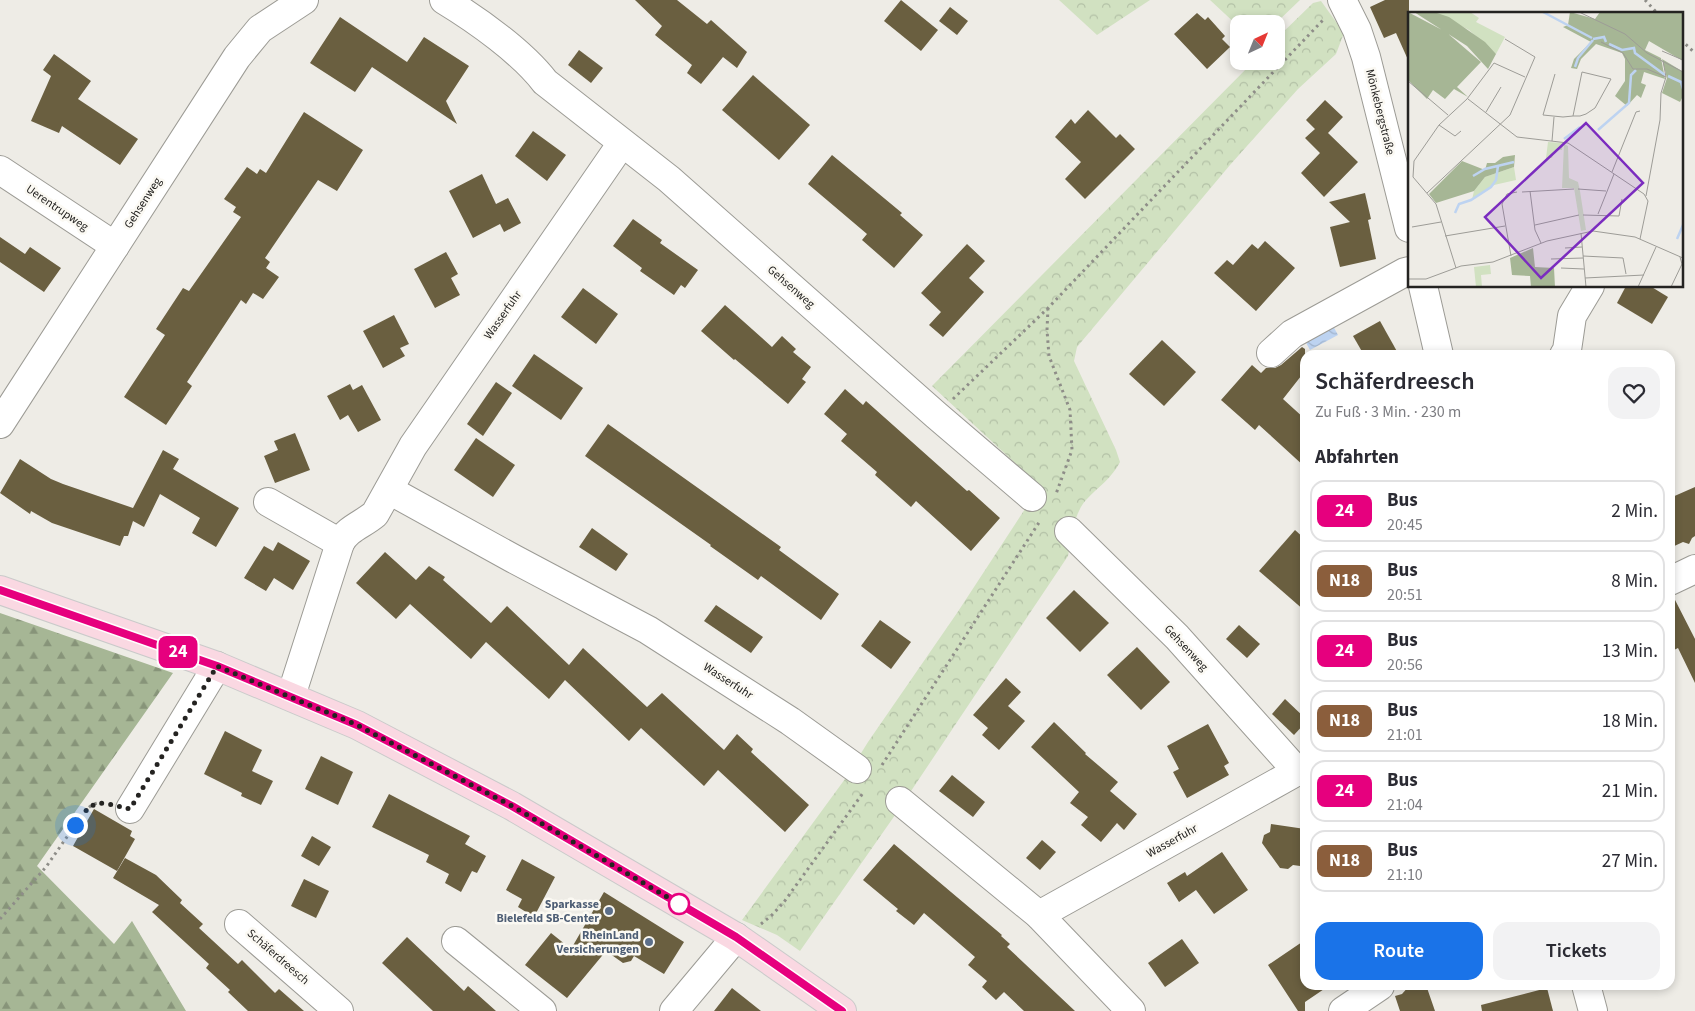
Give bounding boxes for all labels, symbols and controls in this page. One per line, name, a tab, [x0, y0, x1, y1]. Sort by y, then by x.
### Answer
inset map	[1408, 12, 1682, 288]
north arrow	[1230, 15, 1285, 70]
map controls	[1230, 15, 1285, 70]
street label: Mönkebergstraße	[1361, 67, 1399, 157]
street label: Gehsenweg	[120, 174, 166, 232]
street label: Uerentrupweg	[22, 181, 92, 235]
street label: Gehsenweg	[764, 262, 818, 312]
street label: Wasserfuhr	[480, 286, 527, 343]
text: Schäferdreesch	[1315, 364, 1475, 399]
button: heart	[1608, 367, 1660, 419]
text: Zu Fuß · 3 Min. · 230 m	[1315, 401, 1461, 423]
text: Abfahrten	[1315, 444, 1399, 471]
text: Bus	[1387, 487, 1418, 514]
text: 24	[1335, 498, 1354, 523]
text: 2 Min.	[1611, 498, 1658, 525]
text: 20:45	[1387, 514, 1423, 536]
text: Bus	[1387, 557, 1418, 584]
text: N18	[1329, 568, 1360, 593]
text: 8 Min.	[1611, 568, 1658, 595]
text: 20:51	[1387, 584, 1423, 606]
street label: Gehsenweg	[1160, 621, 1212, 675]
text: Bus	[1387, 627, 1418, 654]
line badge: 24	[156, 636, 200, 668]
text: 24	[1335, 638, 1354, 663]
text: 13 Min.	[1602, 638, 1658, 665]
text: 24	[168, 639, 188, 664]
text: 20:56	[1387, 654, 1423, 676]
street label: Wasserfuhr	[700, 659, 757, 704]
text: Bus	[1387, 697, 1418, 724]
text: N18	[1329, 708, 1360, 733]
text: 18 Min.	[1602, 708, 1658, 735]
text: 21:01	[1387, 724, 1423, 746]
text: Bus	[1387, 767, 1418, 794]
text: 24	[1335, 778, 1354, 803]
text: 21 Min.	[1602, 778, 1658, 805]
text: 21:04	[1387, 794, 1423, 816]
your location	[63, 813, 88, 838]
street label: Wasserfuhr	[1143, 820, 1201, 862]
text: Bus	[1387, 837, 1418, 864]
text: N18	[1329, 848, 1360, 873]
text: 27 Min.	[1602, 848, 1658, 875]
text: 21:10	[1387, 864, 1423, 886]
unlabelled marker	[668, 893, 690, 915]
place label: Sparkasse Bielefeld SB-Center	[496, 896, 599, 927]
marker: Sparkasse Bielefeld SB-Center	[603, 905, 615, 917]
button: Route	[1315, 922, 1483, 980]
button: Tickets	[1493, 922, 1660, 980]
street label: Schäferdreesch	[243, 925, 313, 989]
place label: RheinLand Versicherungen	[556, 927, 639, 958]
marker: RheinLand Versicherungen	[643, 936, 655, 948]

